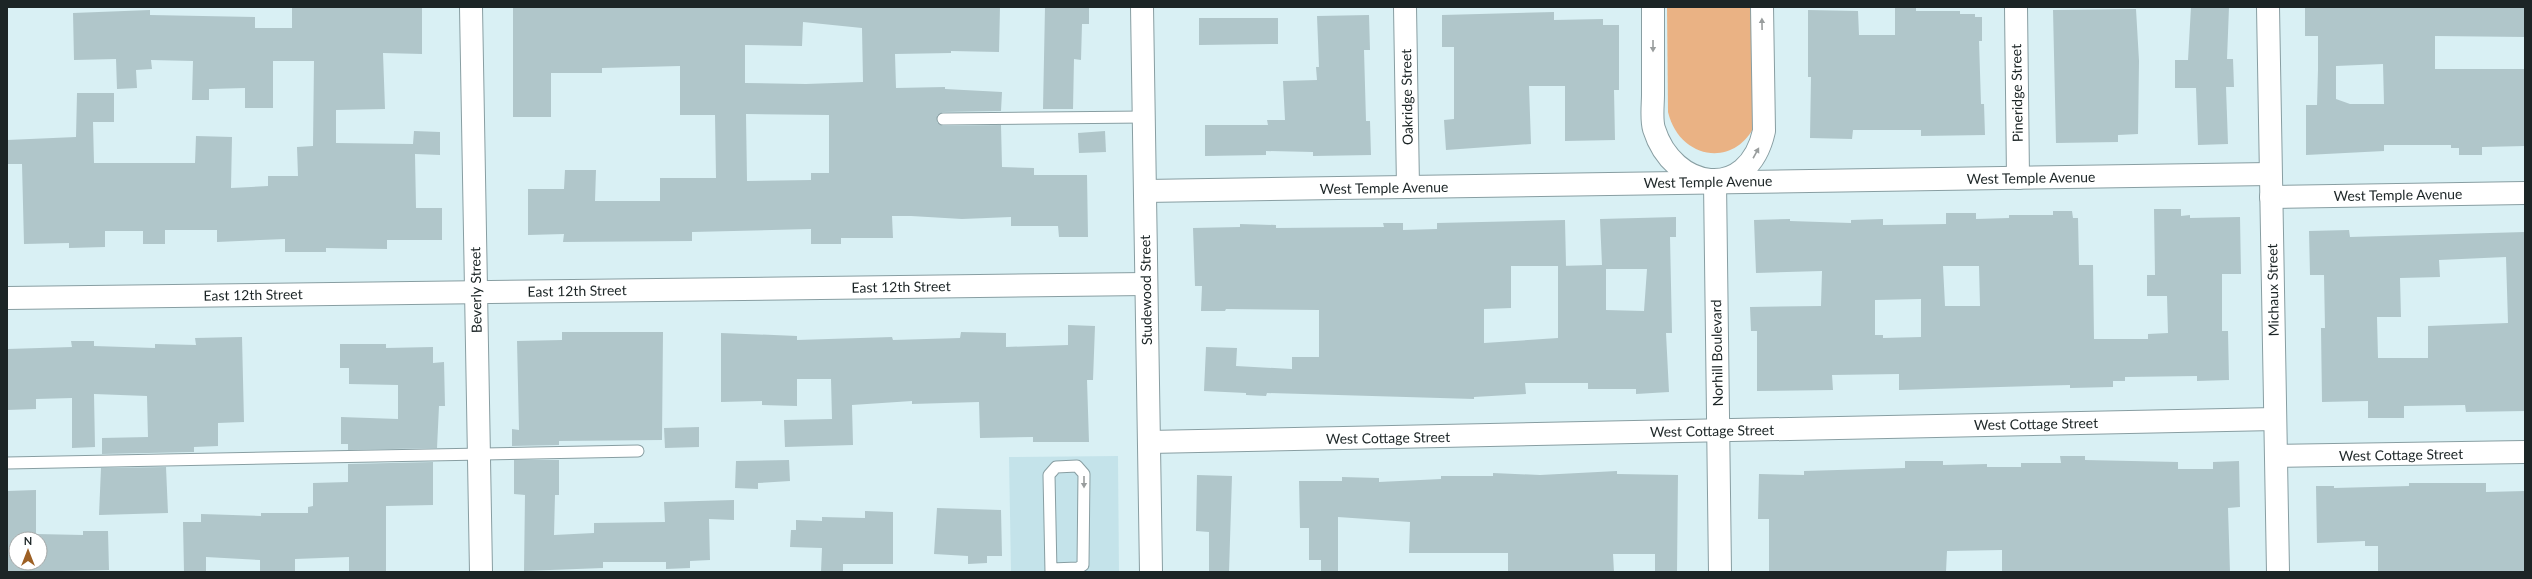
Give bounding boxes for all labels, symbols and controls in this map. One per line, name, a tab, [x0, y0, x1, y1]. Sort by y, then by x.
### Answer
one-way arrow	[1759, 17, 1765, 30]
one-way arrow	[1650, 40, 1656, 53]
street label: Pineridge Street	[2007, 44, 2026, 142]
street label: Oakridge Street	[1397, 49, 1416, 145]
one-way arrow	[1753, 147, 1760, 158]
street label: West Temple Avenue	[1966, 168, 2096, 187]
street label: West Temple Avenue	[1643, 172, 1773, 191]
street label: West Temple Avenue	[1319, 178, 1449, 197]
street label: West Temple Avenue	[2333, 185, 2463, 204]
street label: Studewood Street	[1136, 235, 1155, 345]
street label: Michaux Street	[2263, 243, 2282, 337]
street label: Beverly Street	[466, 247, 485, 333]
street label: East 12th Street	[851, 277, 951, 296]
street label: East 12th Street	[527, 281, 627, 300]
street label: East 12th Street	[203, 285, 303, 304]
street label: Norhill Boulevard	[1707, 299, 1726, 407]
street label: West Cottage Street	[1974, 414, 2098, 433]
street label: West Cottage Street	[1650, 421, 1774, 440]
street label: West Cottage Street	[1326, 428, 1450, 447]
street label: West Cottage Street	[2339, 445, 2463, 464]
one-way arrow	[1081, 476, 1087, 489]
north arrow	[8, 531, 48, 571]
text: N	[24, 534, 32, 547]

